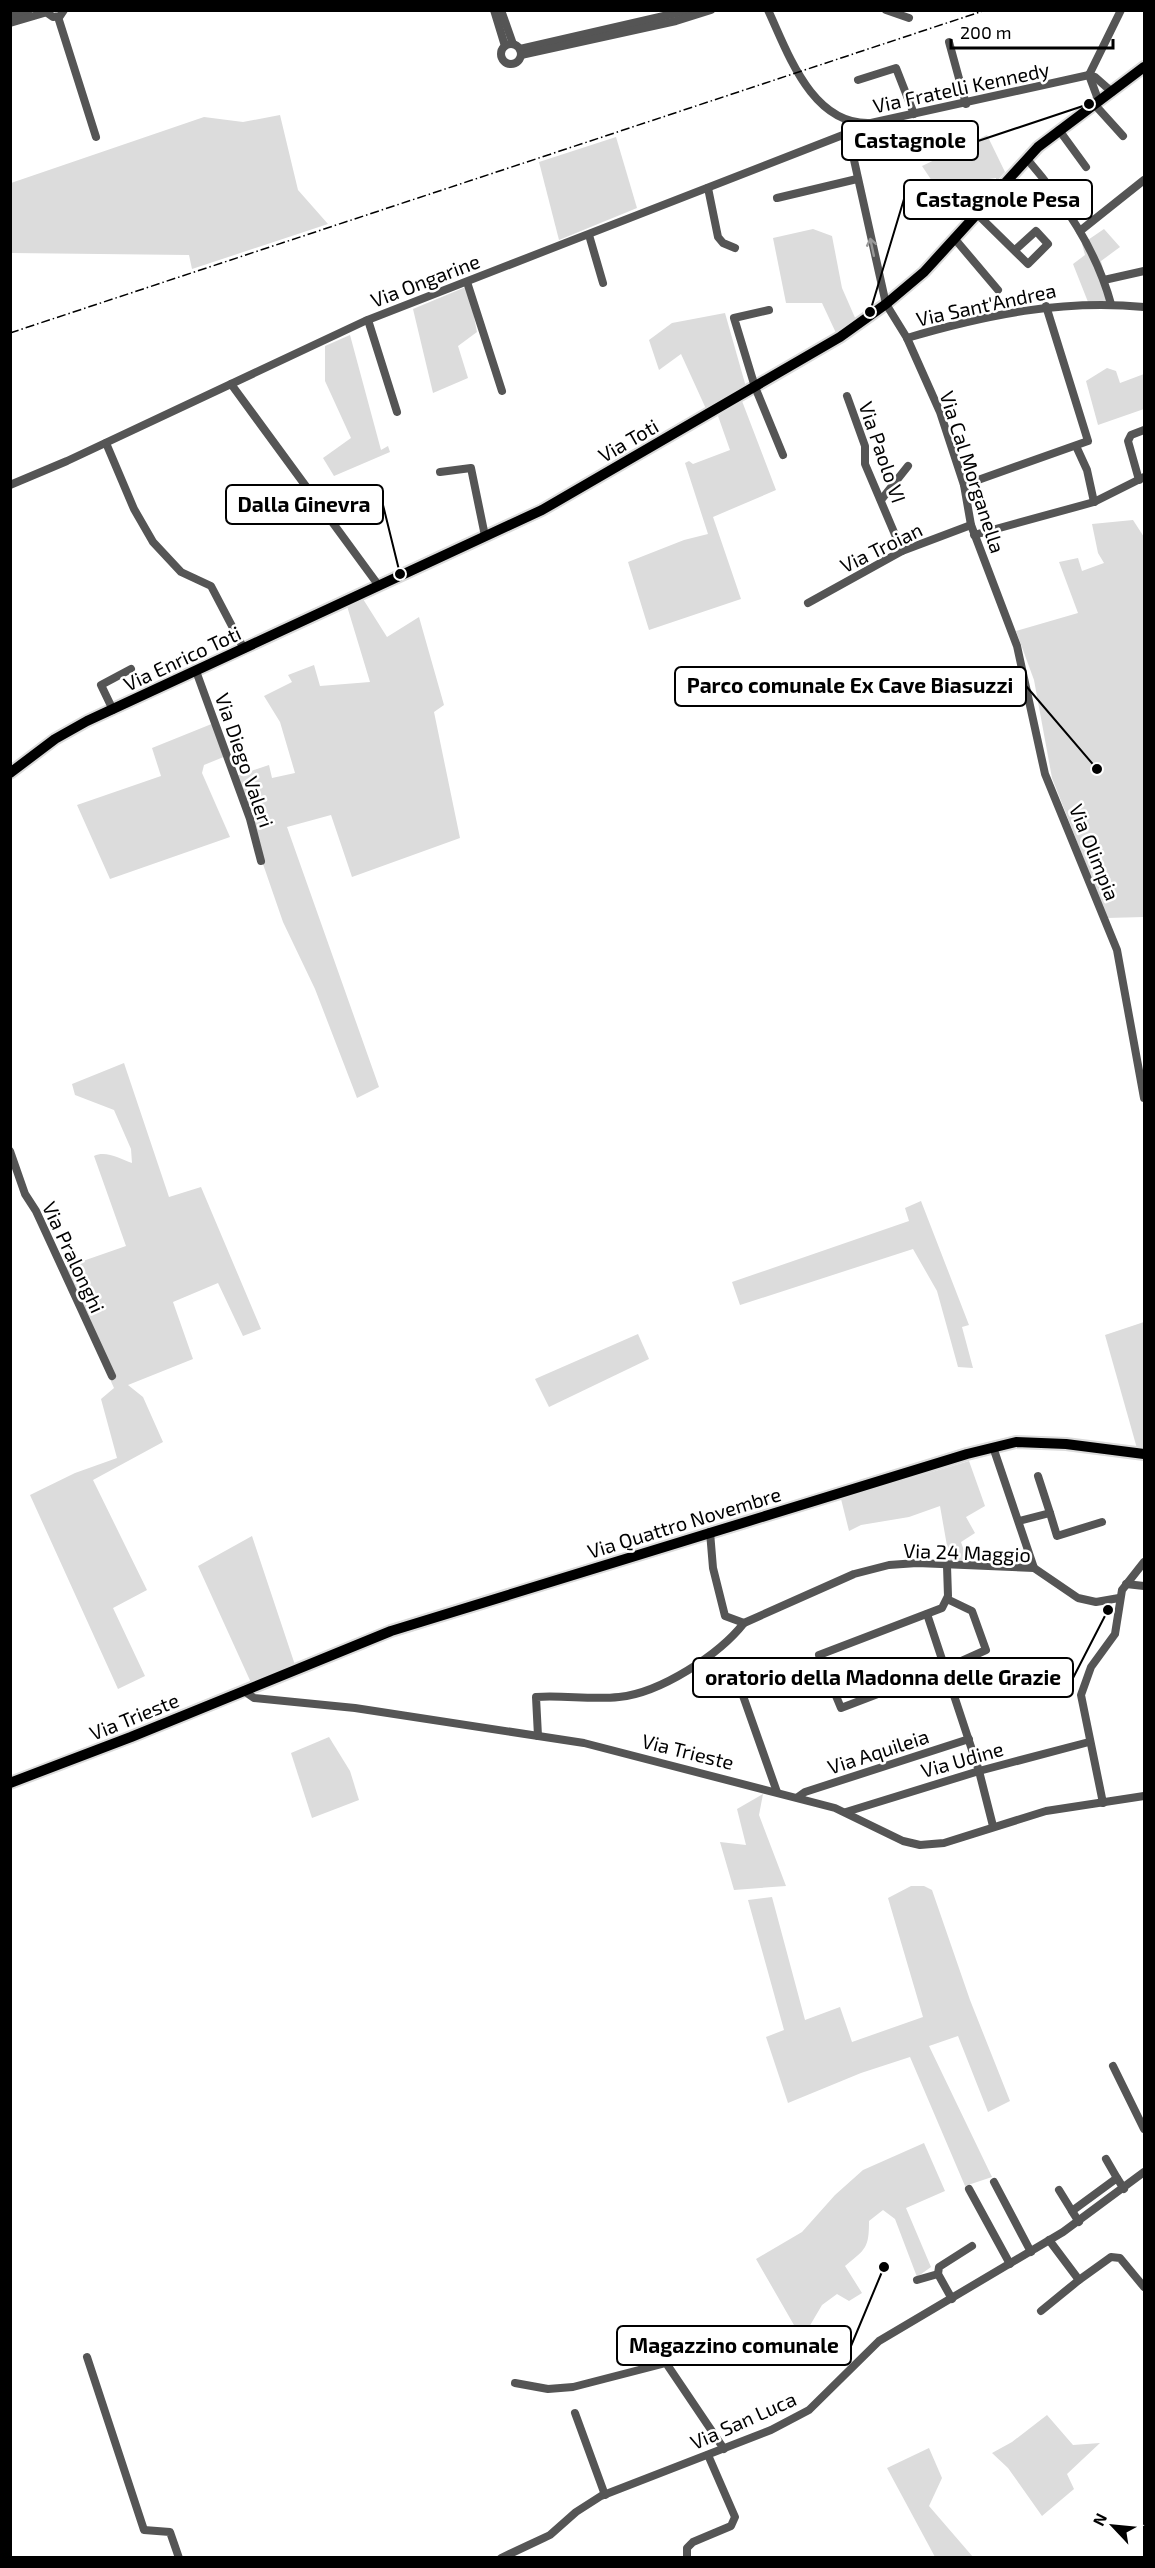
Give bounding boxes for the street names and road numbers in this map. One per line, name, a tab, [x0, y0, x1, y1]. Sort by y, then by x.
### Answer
street label: Via Fratelli Kennedy	[870, 56, 1052, 117]
street label: Via Ongarine	[367, 248, 483, 312]
street label: Via Sant'Andrea	[914, 277, 1058, 331]
street label: Via Cal Morganella	[935, 388, 1011, 556]
street label: Via Paolo VI	[855, 398, 911, 506]
street label: Via Toti	[594, 413, 662, 467]
street label: Via Troian	[836, 517, 926, 577]
street label: Via Enrico Toti	[120, 620, 244, 696]
street label: Via Diego Valeri	[211, 690, 279, 830]
street label: Via Olimpia	[1065, 800, 1125, 904]
street label: Via Pralonghi	[38, 1198, 110, 1316]
street label: Via Quattro Novembre	[584, 1481, 784, 1563]
street label: Via 24 Maggio	[903, 1538, 1031, 1566]
street label: Via Trieste	[86, 1687, 182, 1745]
street label: Via Aquileia	[824, 1723, 932, 1779]
street label: Via Trieste	[639, 1728, 737, 1774]
street label: Via Udine	[918, 1736, 1006, 1782]
street label: Via San Luca	[686, 2386, 800, 2454]

